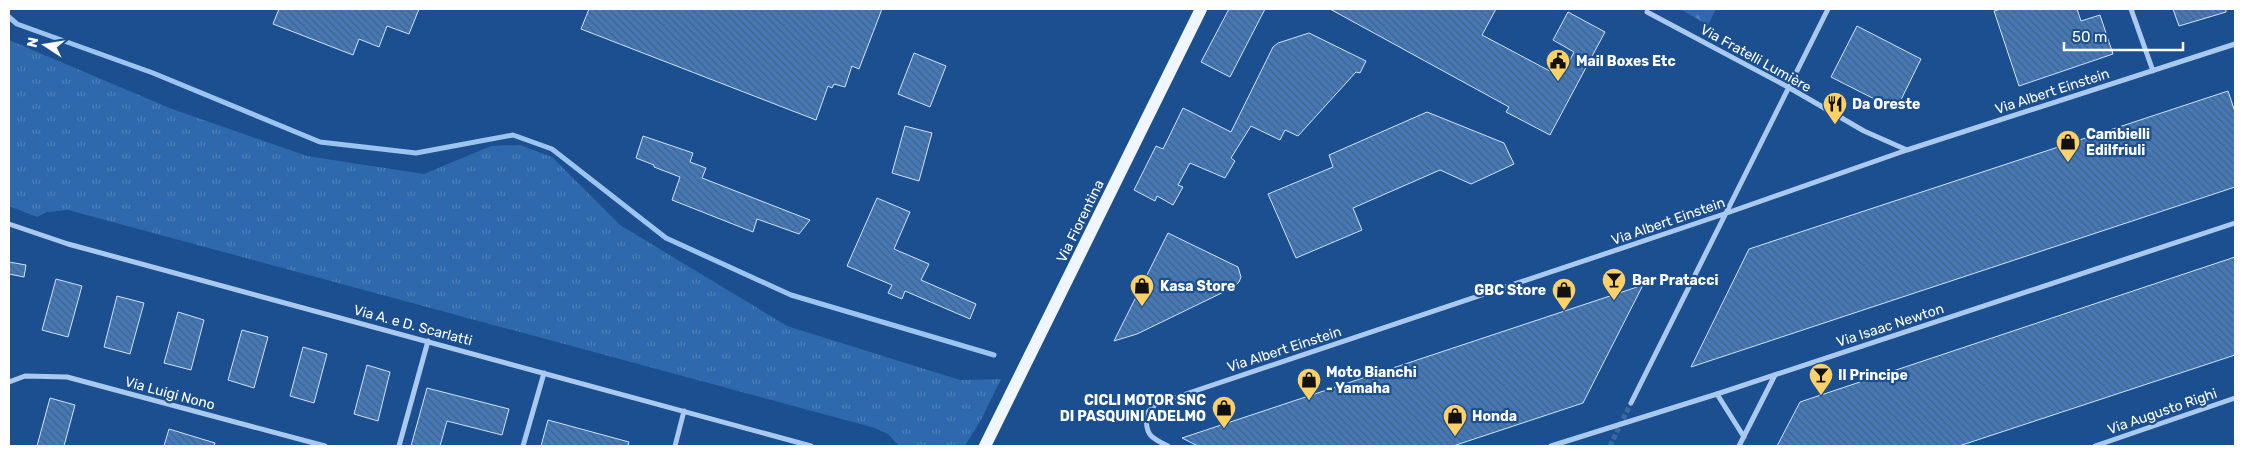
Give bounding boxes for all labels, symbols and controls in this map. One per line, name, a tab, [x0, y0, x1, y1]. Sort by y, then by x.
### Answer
north arrow	[20, 20, 70, 70]
scale bar	[2064, 20, 2183, 52]
street label: Via Fratelli Lumière	[1697, 21, 1814, 96]
text: 50 m	[2072, 28, 2107, 46]
text: N	[23, 36, 42, 49]
public building icon: Mail Boxes Etc	[1545, 48, 1571, 82]
place label: Mail Boxes Etc	[1576, 53, 1676, 70]
street label: Via Albert Einstein	[1993, 65, 2111, 118]
restaurant icon: Da Oreste	[1822, 91, 1848, 125]
place label: Da Oreste	[1852, 96, 1920, 113]
place label: Cambielli Edilfriuli	[2086, 126, 2150, 159]
shop icon: Cambielli Edilfriuli	[2055, 129, 2081, 163]
street label: Via Fiorentina	[1053, 177, 1108, 265]
street label: Via Albert Einstein	[1609, 194, 1727, 249]
bar icon: Bar Pratacci	[1601, 267, 1627, 301]
place label: Bar Pratacci	[1632, 272, 1718, 289]
shop icon: Kasa Store	[1129, 273, 1155, 307]
shop icon: GBC Store	[1551, 277, 1577, 311]
place label: Kasa Store	[1160, 278, 1235, 295]
place label: GBC Store	[1474, 282, 1546, 299]
street label: Via Isaac Newton	[1834, 300, 1946, 351]
street label: Via A. e D. Scarlatti	[352, 301, 474, 350]
street label: Via Albert Einstein	[1225, 323, 1343, 376]
bar icon: Il Principe	[1808, 362, 1834, 396]
place label: Moto Bianchi - Yamaha	[1326, 364, 1417, 397]
shop icon: Moto Bianchi - Yamaha	[1296, 367, 1322, 401]
place label: Il Principe	[1838, 367, 1908, 384]
street label: Via Luigi Nono	[123, 373, 217, 414]
street label: Via Augusto Righi	[2105, 385, 2219, 438]
place label: CICLI MOTOR SNC DI PASQUINI ADELMO	[1060, 392, 1206, 425]
shop icon: CICLI MOTOR SNC DI PASQUINI ADELMO	[1211, 395, 1237, 429]
shop icon: Honda	[1442, 403, 1468, 437]
place label: Honda	[1472, 408, 1517, 425]

